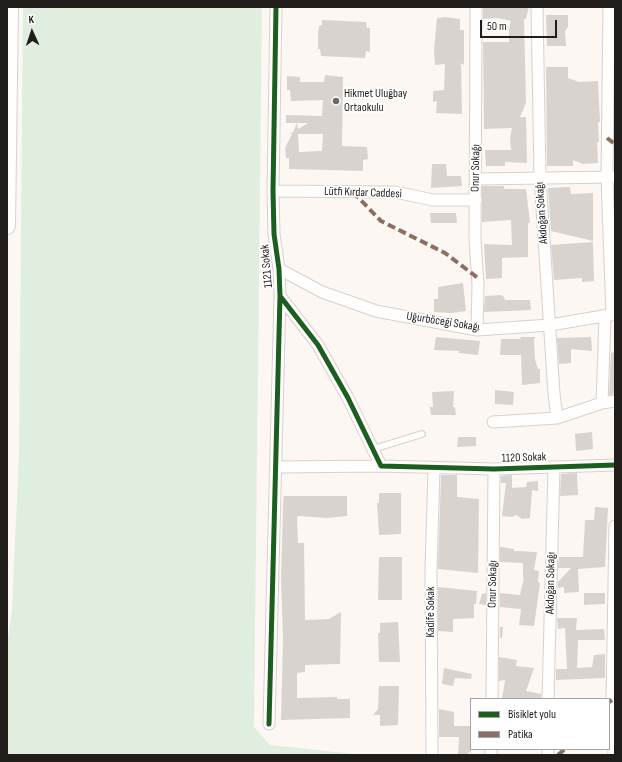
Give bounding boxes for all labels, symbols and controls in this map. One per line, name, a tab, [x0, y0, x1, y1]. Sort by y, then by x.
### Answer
north arrow	[12, 12, 52, 52]
scale bar	[482, 12, 559, 38]
text: K	[28, 13, 34, 26]
text: 50 m	[487, 19, 507, 34]
place label: Hikmet Uluğbay Ortaokulu	[344, 87, 407, 115]
marker: Hikmet Uluğbay Ortaokulu	[331, 96, 341, 106]
street label: Onur Sokağı	[468, 144, 484, 192]
street label: Akdoğan Sokağı	[533, 181, 551, 245]
street label: Lütfi Kırdar Caddesi	[324, 184, 402, 202]
street label: 1121 Sokak	[258, 244, 276, 288]
street label: Uğurböceği Sokağı	[405, 309, 481, 335]
street label: 1120 Sokak	[501, 450, 547, 466]
street label: Akdoğan Sokağı	[543, 552, 559, 614]
street label: Onur Sokağı	[485, 560, 501, 608]
street label: Kadife Sokak	[424, 586, 438, 638]
legend	[470, 698, 610, 750]
text: Bisiklet yolu	[508, 707, 556, 722]
text: Patika	[508, 727, 533, 742]

